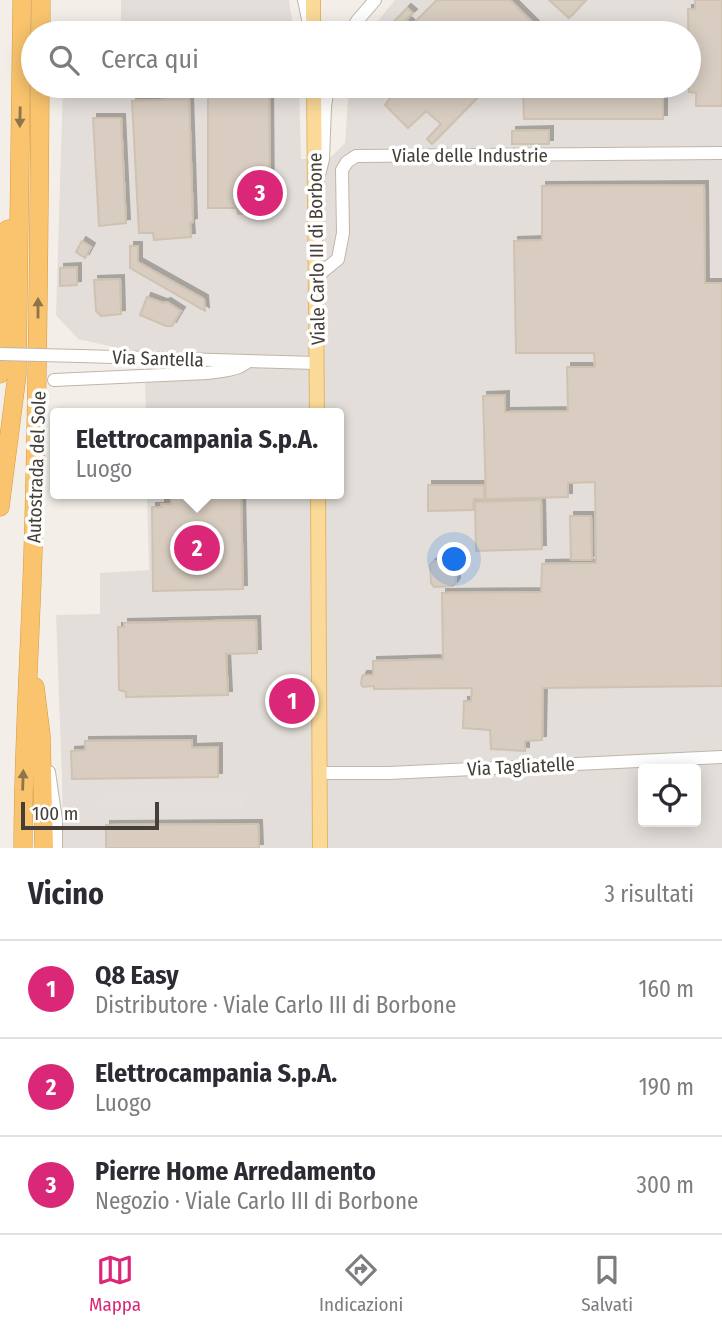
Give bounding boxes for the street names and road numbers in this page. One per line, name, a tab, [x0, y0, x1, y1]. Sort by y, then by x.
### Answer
street label: Viale delle Industrie	[392, 144, 548, 167]
street label: Viale Carlo III di Borbone	[303, 153, 330, 345]
street label: Via Santella	[112, 345, 204, 372]
street label: Autostrada del Sole	[22, 391, 51, 544]
street label: Via Tagliatelle	[467, 752, 575, 781]

